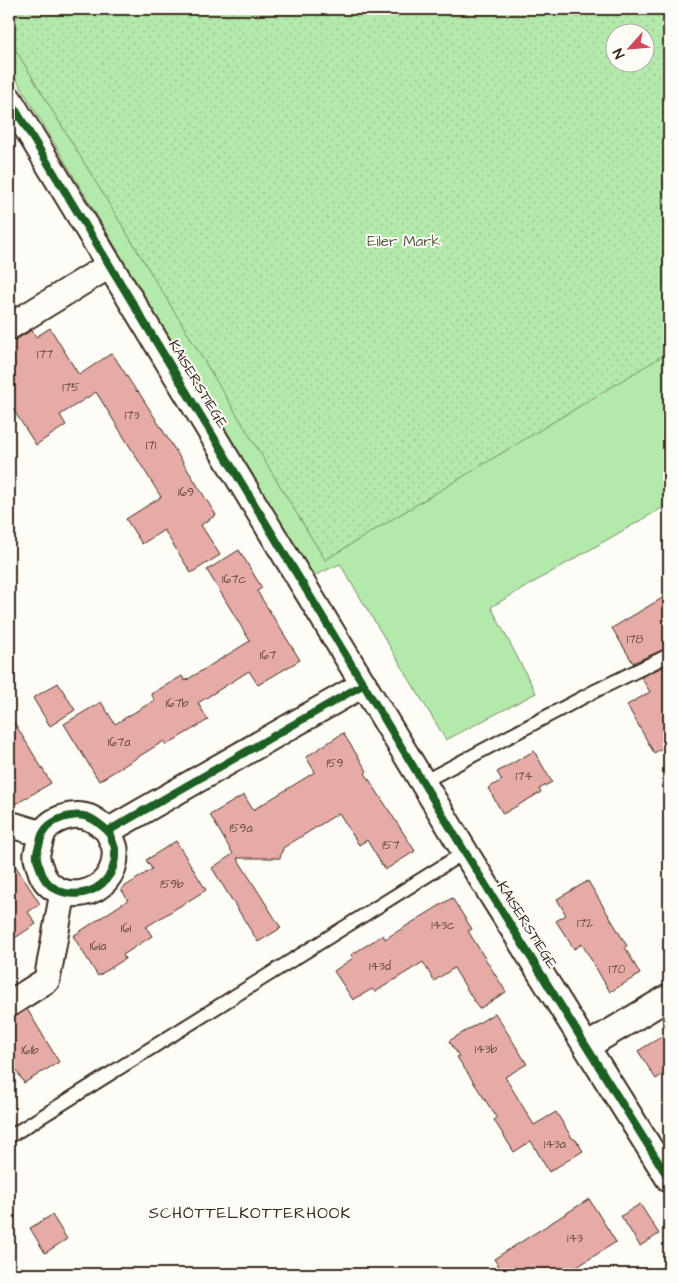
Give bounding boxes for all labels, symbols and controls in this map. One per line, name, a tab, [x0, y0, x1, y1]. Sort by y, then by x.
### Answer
north arrow	[606, 22, 656, 72]
text: N	[608, 45, 630, 62]
park label: Eiler Mark	[367, 231, 441, 252]
street label: KAISERSTIEGE	[163, 336, 233, 432]
house number: 177	[37, 346, 54, 363]
house number: 175	[62, 379, 80, 396]
house number: 173	[124, 407, 140, 424]
house number: 171	[146, 437, 157, 454]
house number: 169	[178, 484, 194, 501]
house number: 167c	[222, 571, 246, 588]
house number: 178	[627, 631, 644, 648]
house number: 167	[260, 647, 277, 664]
house number: 167b	[165, 695, 189, 712]
house number: 167a	[108, 734, 130, 751]
house number: 159	[327, 755, 344, 772]
house number: 174	[515, 768, 533, 785]
house number: 159a	[230, 820, 252, 837]
house number: 157	[382, 837, 400, 854]
house number: 159b	[160, 876, 184, 893]
street label: KAISERSTIEGE	[492, 877, 562, 973]
house number: 172	[577, 915, 593, 932]
house number: 143c	[431, 917, 455, 934]
house number: 161	[121, 920, 132, 937]
house number: 161a	[90, 938, 106, 955]
house number: 143d	[369, 958, 391, 975]
house number: 170	[609, 961, 626, 978]
house number: 143b	[475, 1041, 498, 1058]
house number: 161b	[21, 1042, 39, 1059]
house number: 143a	[544, 1136, 566, 1153]
district label: SCHÖTTELKOTTERHOOK	[149, 1202, 351, 1224]
house number: 143	[567, 1230, 583, 1247]

